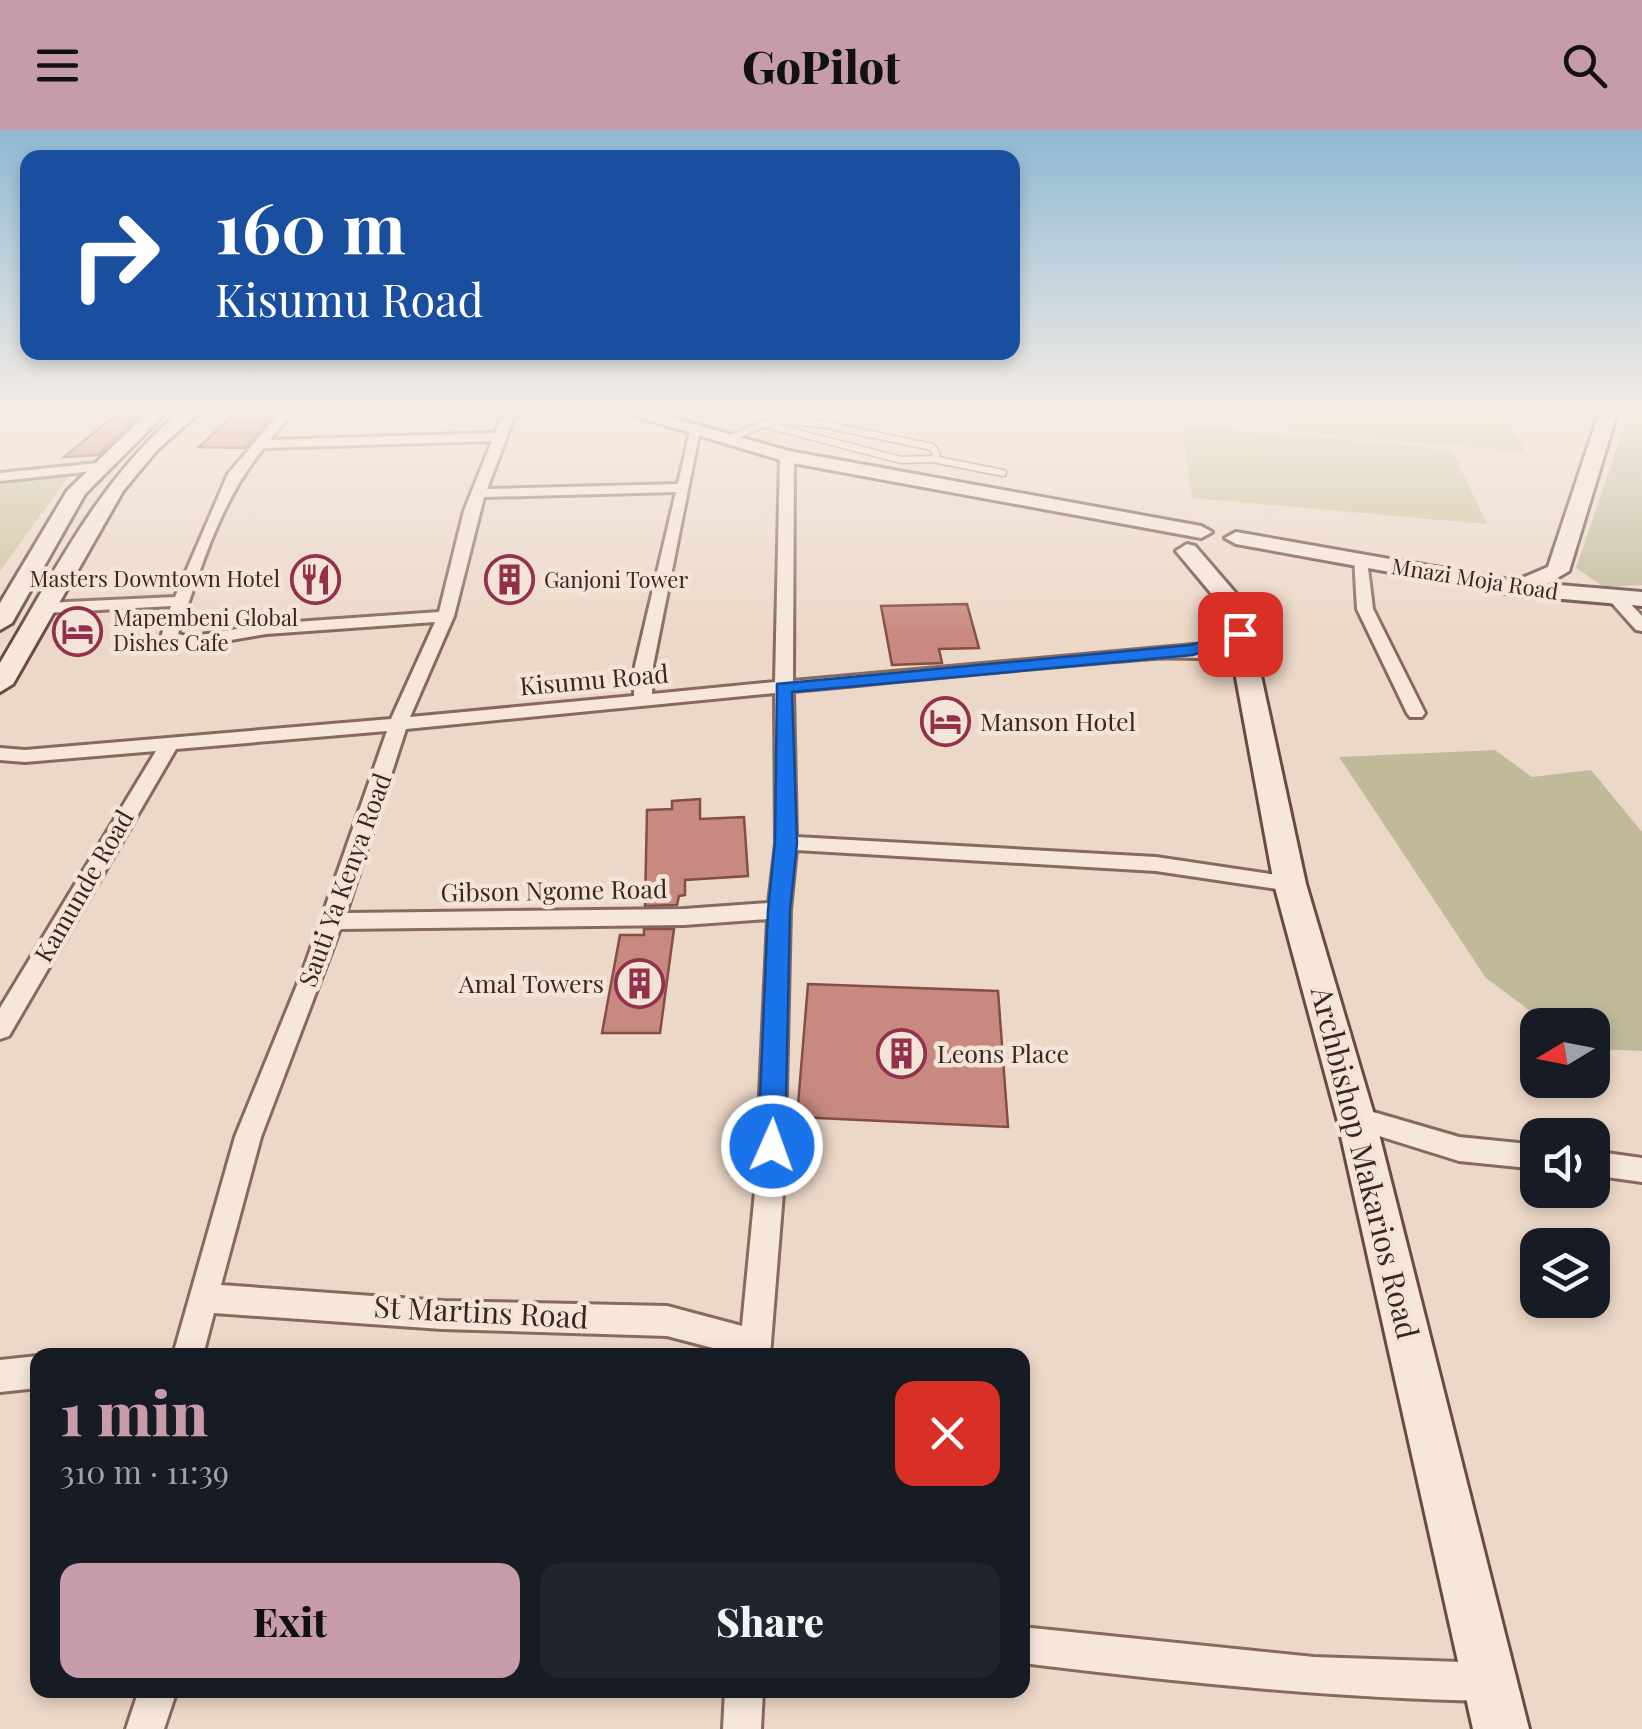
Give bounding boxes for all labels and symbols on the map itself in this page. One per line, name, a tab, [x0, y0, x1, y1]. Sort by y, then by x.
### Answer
street label: Mnazi Moja Road	[1390, 550, 1561, 606]
restaurant icon: Masters Downtown Hotel	[289, 553, 341, 605]
building icon: Ganjoni Tower	[483, 554, 535, 606]
place label: Masters Downtown Hotel	[29, 563, 280, 593]
place label: Ganjoni Tower	[544, 564, 688, 594]
pin	[1198, 592, 1283, 677]
place label: Mapembeni Global Dishes Cafe	[113, 602, 298, 657]
hotel icon: Mapembeni Global Dishes Cafe	[52, 605, 104, 657]
street label: Kisumu Road	[518, 656, 670, 701]
hotel icon: Manson Hotel	[919, 696, 971, 748]
place label: Manson Hotel	[980, 704, 1136, 737]
street label: Sauti Ya Kenya Road	[290, 768, 398, 991]
street label: Kamunde Road	[26, 803, 140, 967]
street label: Gibson Ngome Road	[440, 871, 668, 908]
building icon: Amal Towers	[613, 958, 665, 1010]
place label: Amal Towers	[458, 966, 604, 999]
street label: Archbishop Makarios Road	[1303, 981, 1429, 1343]
north arrow	[1520, 1008, 1610, 1098]
building icon: Leons Place	[876, 1028, 928, 1080]
place label: Leons Place	[937, 1036, 1069, 1069]
position arrow	[720, 1094, 824, 1198]
street label: St Martins Road	[373, 1285, 589, 1337]

